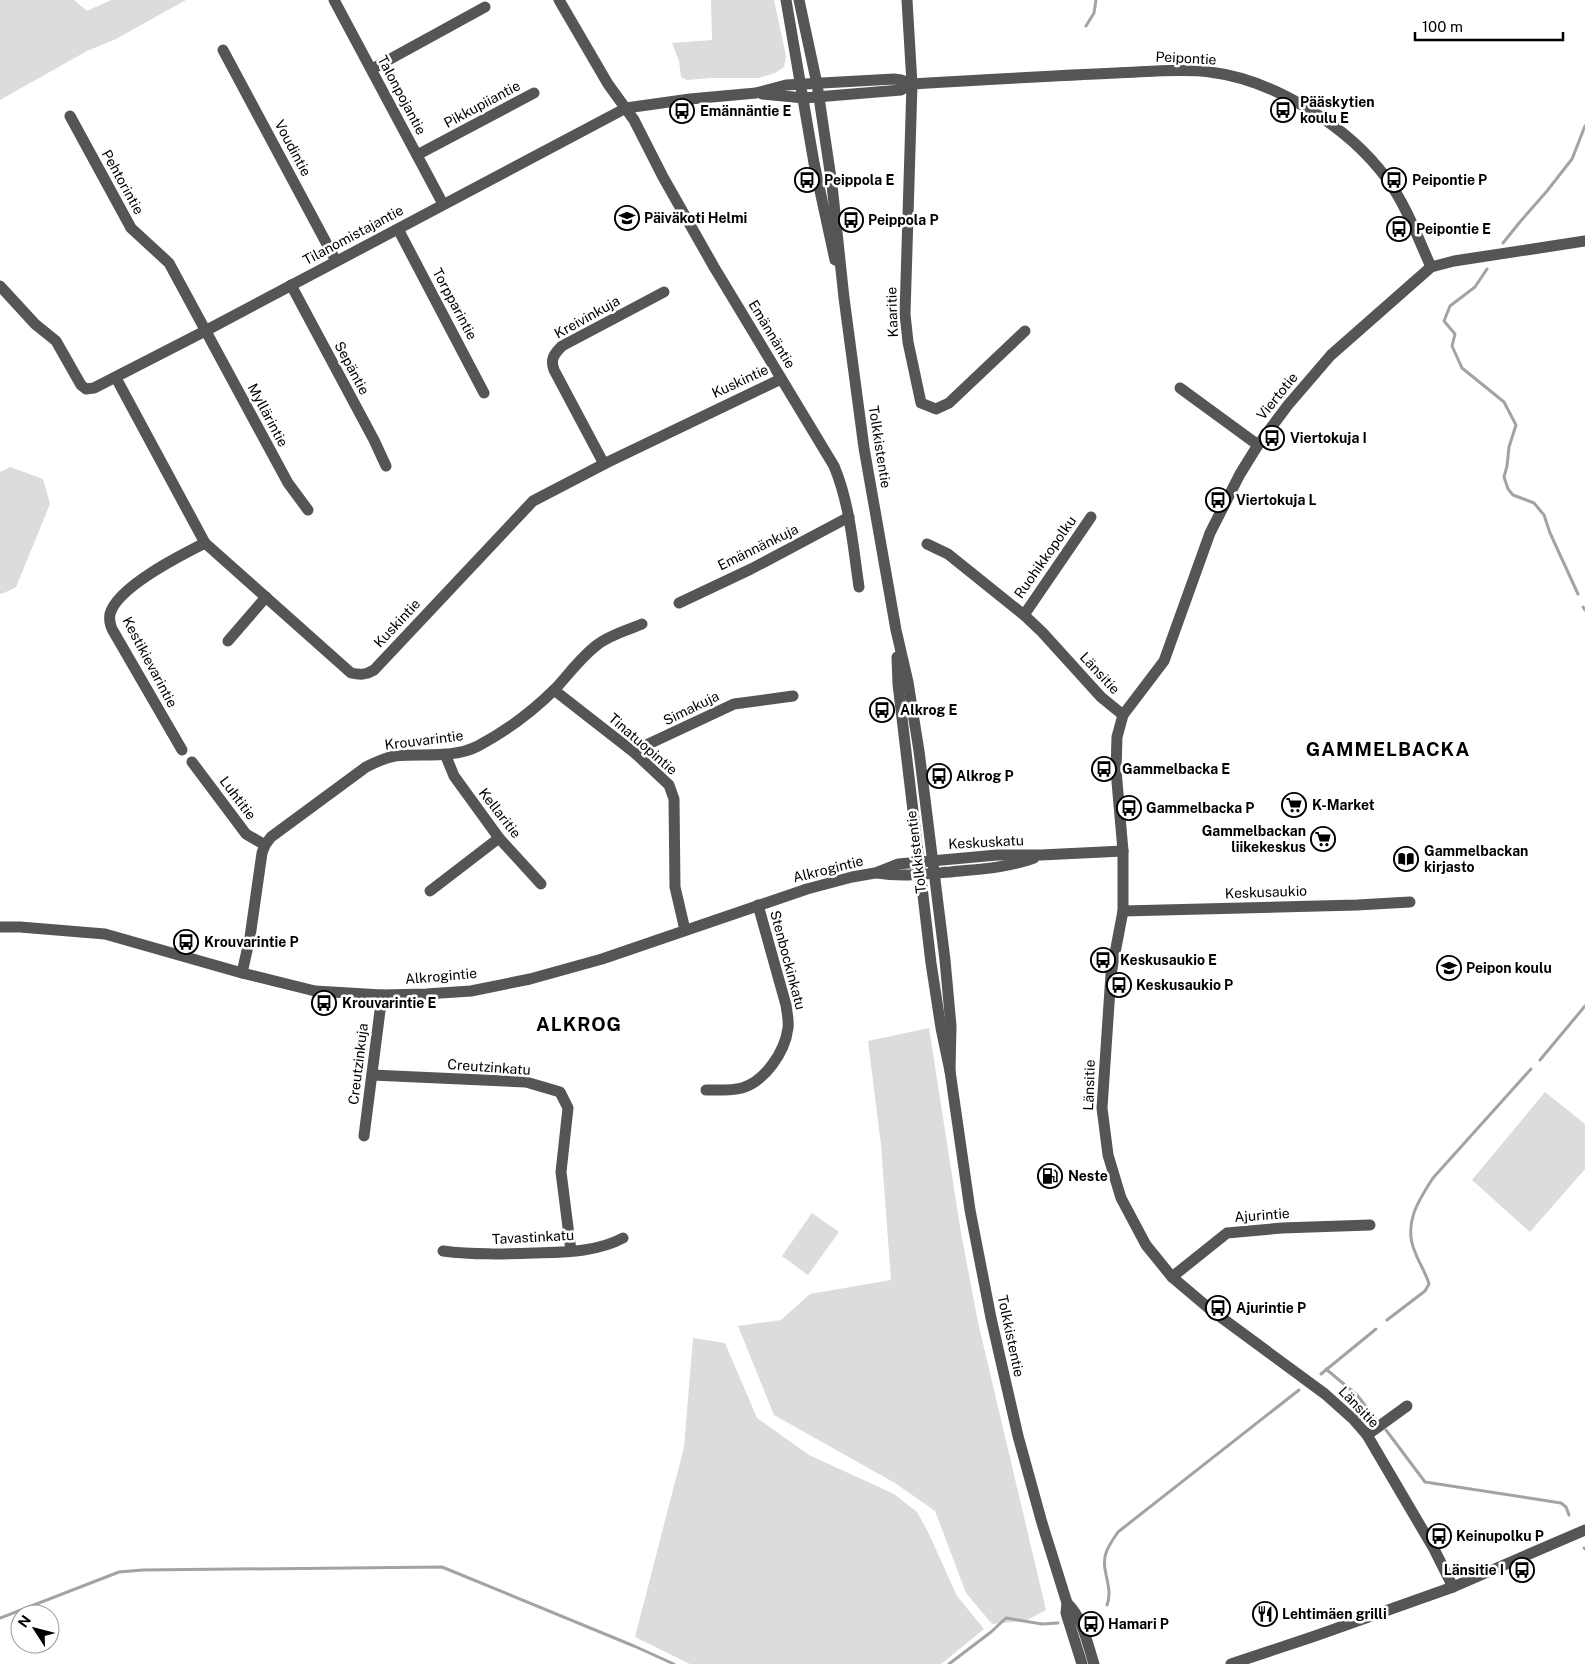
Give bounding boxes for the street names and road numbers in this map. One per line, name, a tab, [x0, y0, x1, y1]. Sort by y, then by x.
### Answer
street label: Peipontie	[1155, 48, 1217, 68]
street label: Talonpojantie	[374, 53, 430, 137]
street label: Pikkupiiantie	[441, 77, 523, 131]
street label: Voudintie	[272, 117, 315, 179]
street label: Pehtorintie	[99, 147, 147, 217]
street label: Tilanomistajantie	[300, 202, 406, 268]
street label: Torpparintie	[429, 265, 481, 343]
street label: Kaaritie	[883, 286, 901, 338]
street label: Kreivinkuja	[552, 292, 622, 342]
street label: Emännäntie	[745, 297, 799, 371]
street label: Sepäntie	[331, 339, 373, 397]
street label: Kuskintie	[709, 361, 771, 401]
street label: Viertotie	[1253, 369, 1301, 423]
street label: Myllärintie	[245, 381, 291, 449]
street label: Tolkkistentie	[866, 405, 894, 489]
street label: Ruohikkopolku	[1011, 513, 1079, 601]
street label: Emännänkuja	[715, 521, 801, 573]
street label: Kuskintie	[371, 595, 423, 651]
street label: Kestikievarintie	[119, 614, 181, 710]
street label: Länsitie	[1077, 649, 1123, 697]
street label: Simakuja	[661, 688, 721, 728]
street label: Tinatuopintie	[606, 710, 680, 778]
street label: Krouvarintie	[384, 727, 464, 753]
street label: Luhtitie	[217, 773, 259, 823]
street label: Kellaritie	[476, 785, 524, 841]
street label: Tolkkistentie	[903, 810, 929, 894]
street label: Keskuskatu	[948, 832, 1024, 852]
street label: Alkrogintie	[791, 853, 865, 885]
street label: Keskusaukio	[1225, 883, 1307, 901]
street label: Stenbockinkatu	[767, 909, 809, 1011]
street label: Alkrogintie	[404, 965, 478, 987]
street label: Creutzinkuja	[345, 1022, 371, 1106]
street label: Creutzinkatu	[447, 1056, 531, 1078]
street label: Länsitie	[1080, 1059, 1098, 1111]
street label: Ajurintie	[1234, 1205, 1290, 1225]
street label: Tavastinkatu	[492, 1227, 574, 1247]
street label: Tolkkistentie	[995, 1294, 1028, 1378]
street label: Länsitie	[1336, 1383, 1383, 1431]

